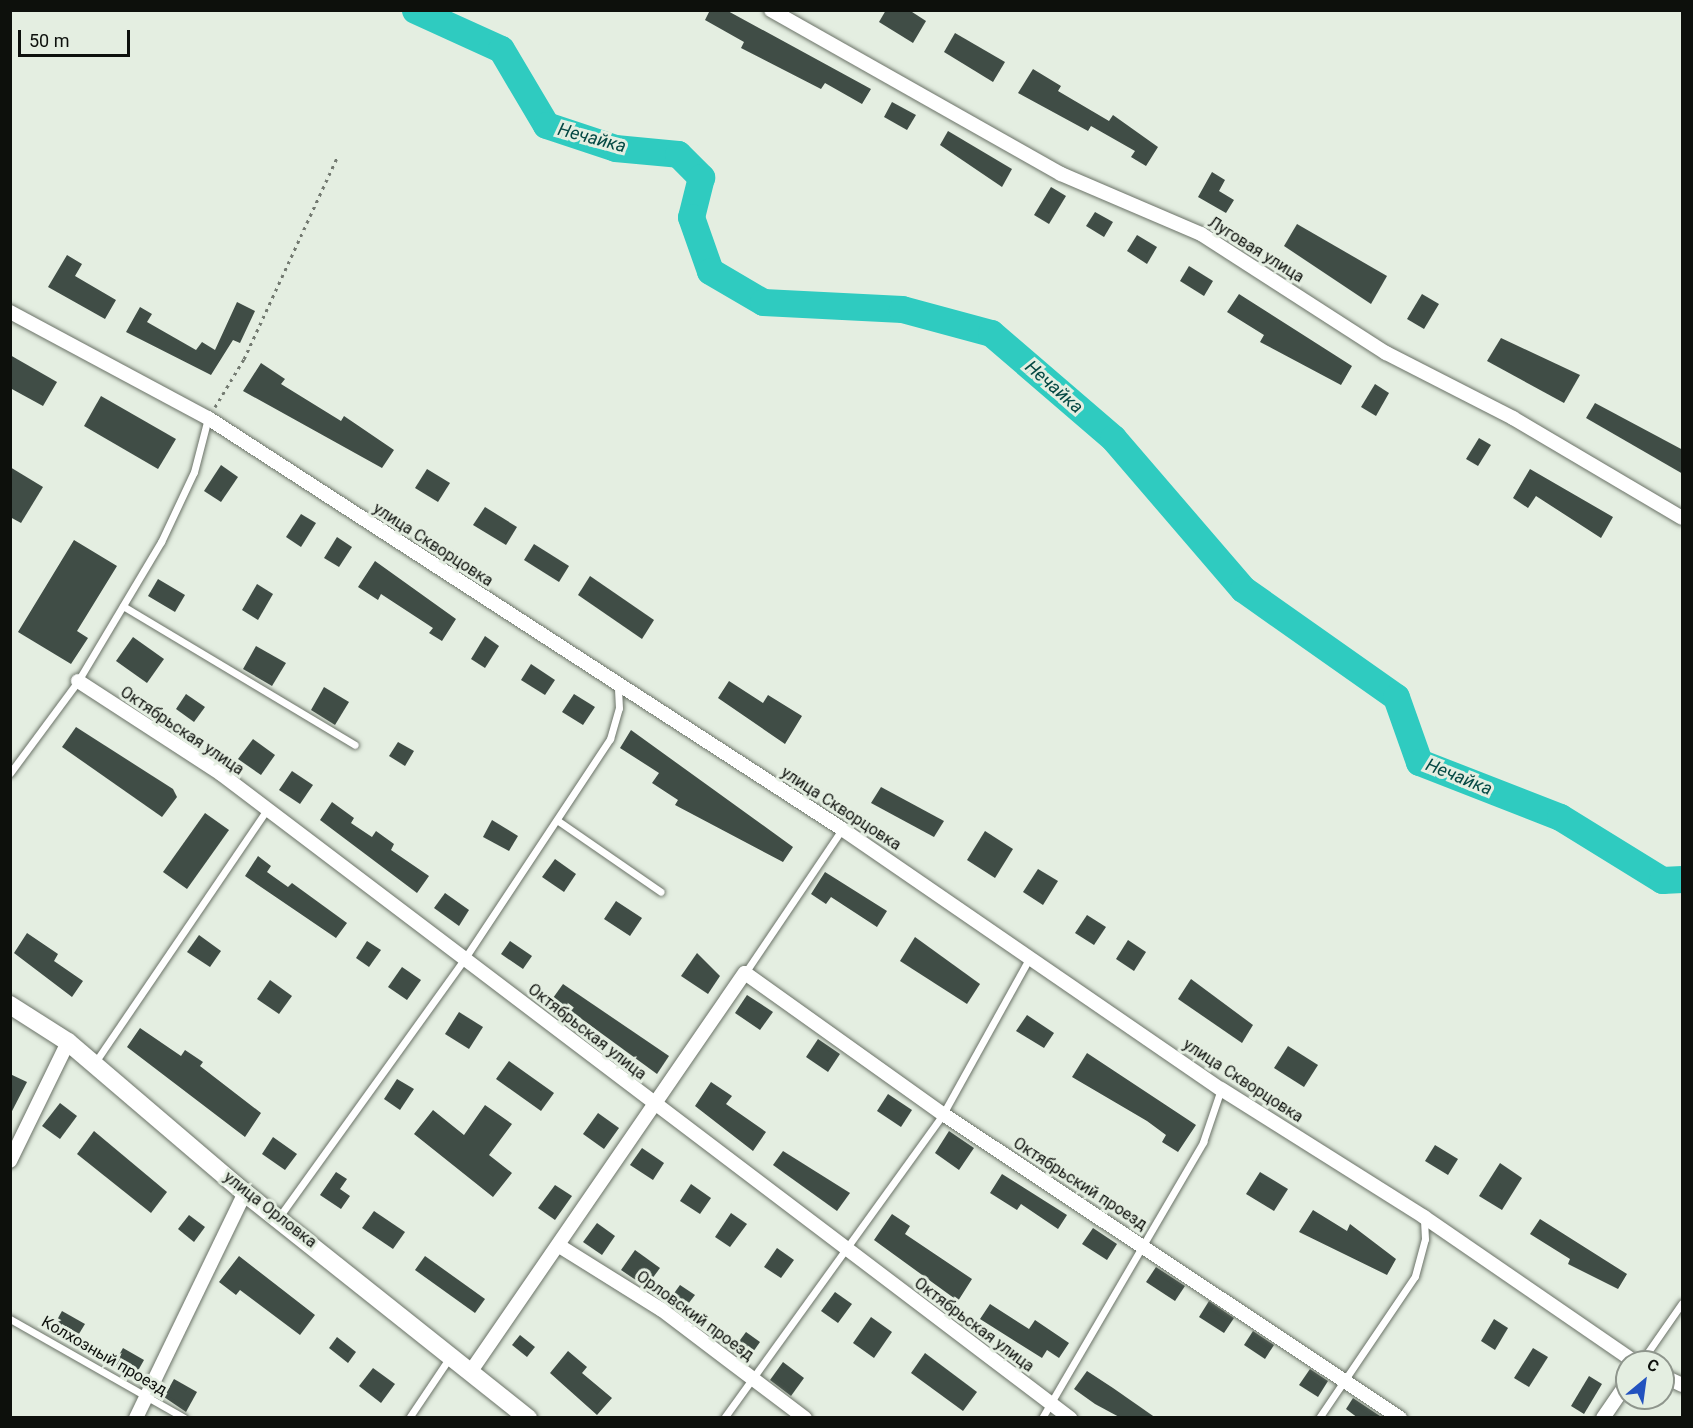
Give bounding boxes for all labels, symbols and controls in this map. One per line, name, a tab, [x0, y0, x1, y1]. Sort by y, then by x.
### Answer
scale bar	[21, 18, 134, 56]
text: 50 m	[29, 30, 69, 51]
water label: Нечайка	[556, 119, 628, 157]
street label: Луговая улица	[1205, 213, 1307, 287]
water label: Нечайка	[1021, 356, 1087, 418]
street label: улица Скворцовка	[369, 499, 497, 591]
street label: Октябрьская улица	[117, 683, 247, 779]
water label: Нечайка	[1423, 754, 1495, 800]
street label: улица Скворцовка	[777, 763, 905, 855]
street label: Октябрьская улица	[524, 980, 650, 1084]
street label: улица Скворцовка	[1179, 1035, 1307, 1127]
street label: Октябрьский проезд	[1010, 1134, 1150, 1234]
street label: улица Орловка	[220, 1168, 320, 1252]
street label: Орловский проезд	[633, 1267, 757, 1365]
street label: Октябрьская улица	[910, 1274, 1038, 1376]
street label: Колхозный проезд	[38, 1312, 170, 1400]
north arrow	[1615, 1350, 1675, 1410]
text: С	[1644, 1355, 1662, 1376]

